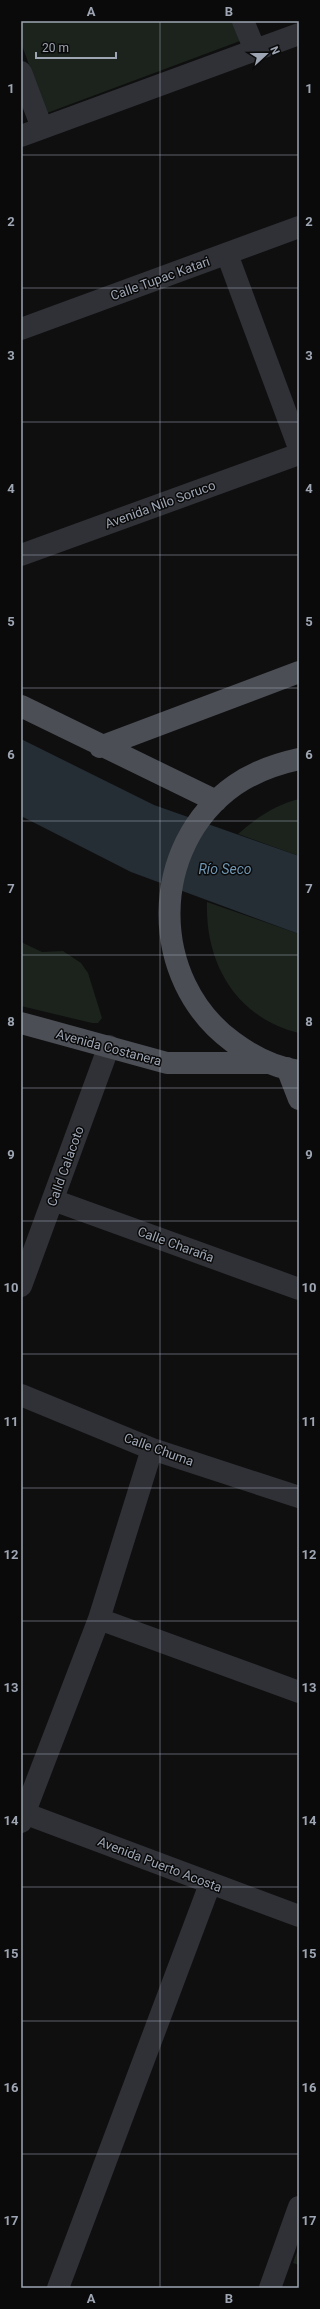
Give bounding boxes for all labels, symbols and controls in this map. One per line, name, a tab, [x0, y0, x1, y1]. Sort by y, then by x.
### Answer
text: A	[87, 4, 96, 19]
text: B	[225, 4, 233, 19]
scale bar	[36, 34, 116, 60]
north arrow	[246, 34, 286, 74]
text: 20 m	[42, 41, 69, 55]
text: N	[267, 44, 282, 57]
text: 1	[7, 81, 15, 96]
text: 1	[305, 81, 313, 96]
text: 2	[7, 214, 15, 229]
text: 2	[305, 214, 313, 229]
street label: Calle Tupac Katari	[108, 254, 212, 303]
text: 3	[7, 348, 15, 363]
text: 3	[305, 348, 313, 363]
street label: Avenida Nilo Soruco	[103, 478, 217, 531]
text: 4	[7, 481, 15, 496]
text: 4	[305, 481, 313, 496]
text: 5	[7, 614, 15, 629]
text: 5	[305, 614, 313, 629]
text: 6	[7, 747, 15, 762]
text: 6	[305, 747, 313, 762]
water label: Río Seco	[198, 861, 252, 877]
text: 7	[7, 881, 15, 896]
text: 7	[305, 881, 313, 896]
text: 8	[7, 1014, 15, 1029]
text: 8	[305, 1014, 313, 1029]
street label: Avenida Costanera	[55, 1026, 163, 1069]
street label: Calld Calacoto	[44, 1124, 87, 1208]
text: 9	[7, 1147, 15, 1162]
text: 9	[305, 1147, 313, 1162]
street label: Calle Charaña	[136, 1224, 216, 1265]
text: 10	[4, 1280, 18, 1295]
text: 10	[302, 1280, 316, 1295]
text: 11	[4, 1414, 18, 1429]
text: 11	[302, 1414, 316, 1429]
street label: Calle Chuma	[122, 1430, 196, 1469]
text: 12	[4, 1547, 18, 1562]
text: 12	[302, 1547, 316, 1562]
text: 13	[4, 1680, 18, 1695]
text: 13	[302, 1680, 316, 1695]
text: 14	[4, 1813, 19, 1828]
text: 14	[302, 1813, 317, 1828]
street label: Avenida Puerto Acosta	[96, 1834, 224, 1895]
text: 15	[4, 1946, 18, 1961]
text: 15	[302, 1946, 316, 1961]
text: 16	[4, 2080, 19, 2095]
text: 16	[302, 2080, 317, 2095]
text: 17	[4, 2213, 18, 2228]
text: 17	[302, 2213, 316, 2228]
text: A	[87, 2291, 96, 2306]
text: B	[225, 2291, 233, 2306]

